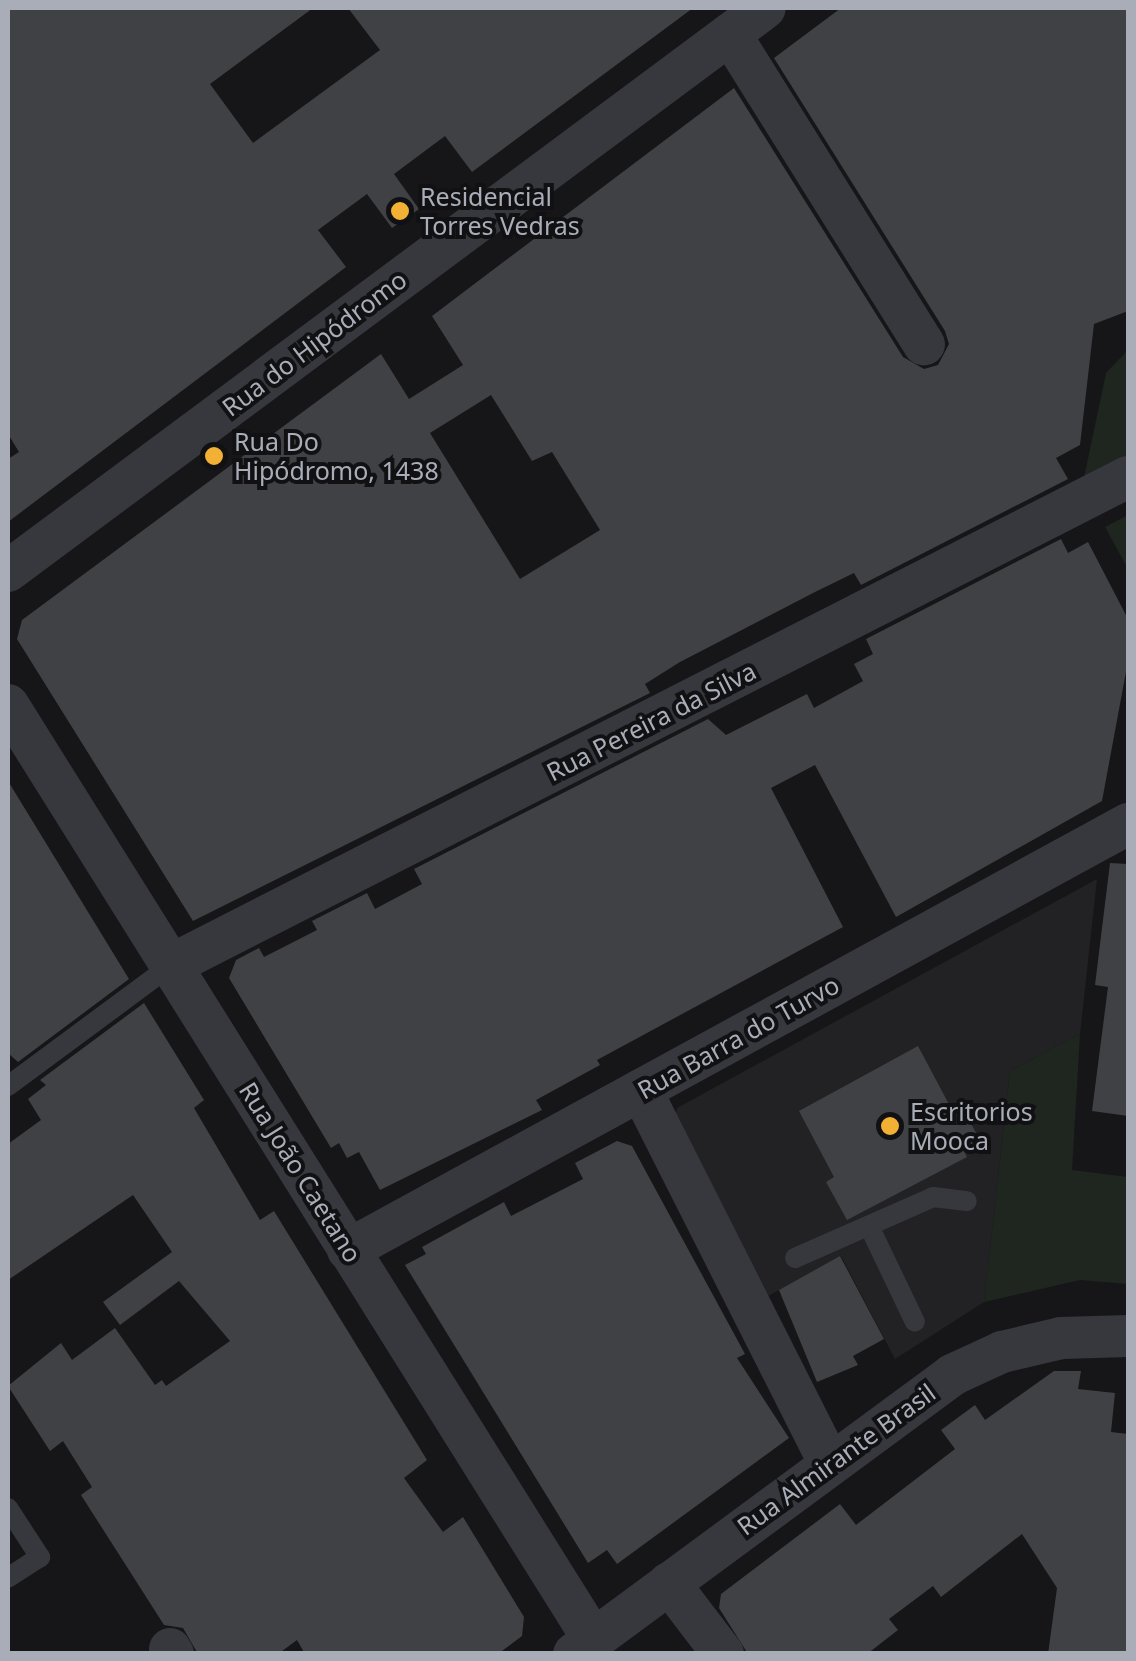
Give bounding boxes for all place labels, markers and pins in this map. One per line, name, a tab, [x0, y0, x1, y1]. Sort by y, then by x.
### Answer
place label: Residencial Torres Vedras	[420, 182, 580, 241]
marker: Residencial Torres Vedras	[389, 200, 411, 222]
place label: Rua Do Hipódromo, 1438	[234, 427, 439, 486]
marker: Rua Do Hipódromo, 1438	[203, 445, 225, 467]
place label: Escritorios Mooca	[910, 1097, 1033, 1156]
marker: Escritorios Mooca	[879, 1115, 901, 1137]

